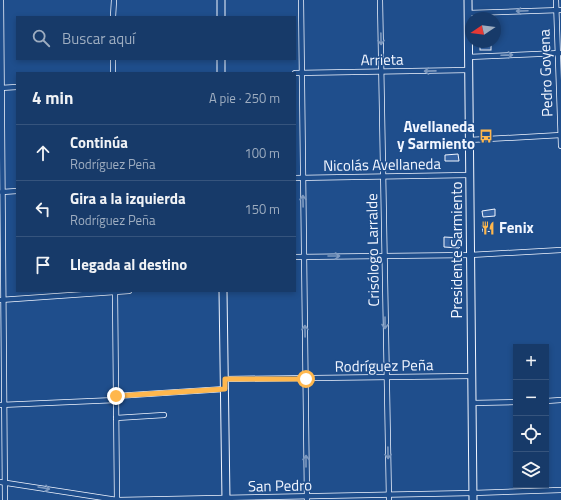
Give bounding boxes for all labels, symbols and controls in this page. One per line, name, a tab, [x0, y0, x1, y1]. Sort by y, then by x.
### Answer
one-way arrow	[516, 7, 529, 15]
north arrow	[465, 12, 501, 48]
search box	[16, 16, 296, 60]
icon: search	[30, 27, 52, 49]
text: Buscar aquí	[62, 27, 135, 50]
street label: Pedro Goyena	[532, 28, 559, 117]
one-way arrow	[377, 32, 385, 45]
street label: Arrieta	[360, 48, 404, 71]
one-way arrow	[500, 52, 513, 59]
one-way arrow	[424, 67, 437, 75]
text: 4 min	[32, 85, 73, 111]
text: A pie · 250 m	[209, 88, 280, 108]
place label: Avellaneda y Sarmiento	[397, 115, 475, 155]
bus stop icon: Avellaneda y Sarmiento	[478, 128, 494, 144]
text: Continúa	[70, 131, 128, 154]
icon: ahead	[32, 142, 54, 164]
text: 100 m	[244, 143, 280, 163]
street label: Nicolás Avellaneda	[323, 152, 442, 177]
text: Rodríguez Peña	[70, 154, 156, 174]
street label: Presidente Sarmiento	[445, 181, 468, 318]
text: Gira a la izquierda	[70, 187, 186, 210]
street label: Crisólogo Larralde	[360, 193, 385, 307]
one-way arrow	[299, 195, 307, 208]
icon: left	[32, 198, 54, 220]
text: 150 m	[244, 199, 280, 219]
text: Rodríguez Peña	[70, 210, 156, 230]
place label: Fenix	[499, 216, 534, 239]
restaurant icon: Fenix	[480, 220, 496, 236]
one-way arrow	[327, 252, 340, 260]
text: Llegada al destino	[70, 253, 187, 276]
icon: arrive	[32, 254, 54, 276]
one-way arrow	[381, 316, 389, 329]
one-way arrow	[301, 325, 309, 338]
map controls	[513, 344, 549, 488]
button: +	[513, 344, 549, 380]
street label: Rodríguez Peña	[334, 353, 434, 378]
route start	[297, 370, 315, 388]
button: −	[513, 380, 549, 416]
route end	[107, 387, 125, 405]
button: locate	[513, 416, 549, 452]
one-way arrow	[384, 446, 391, 459]
button: layers	[513, 452, 549, 488]
one-way arrow	[302, 455, 310, 468]
street label: San Pedro	[248, 473, 312, 498]
one-way arrow	[37, 485, 50, 493]

